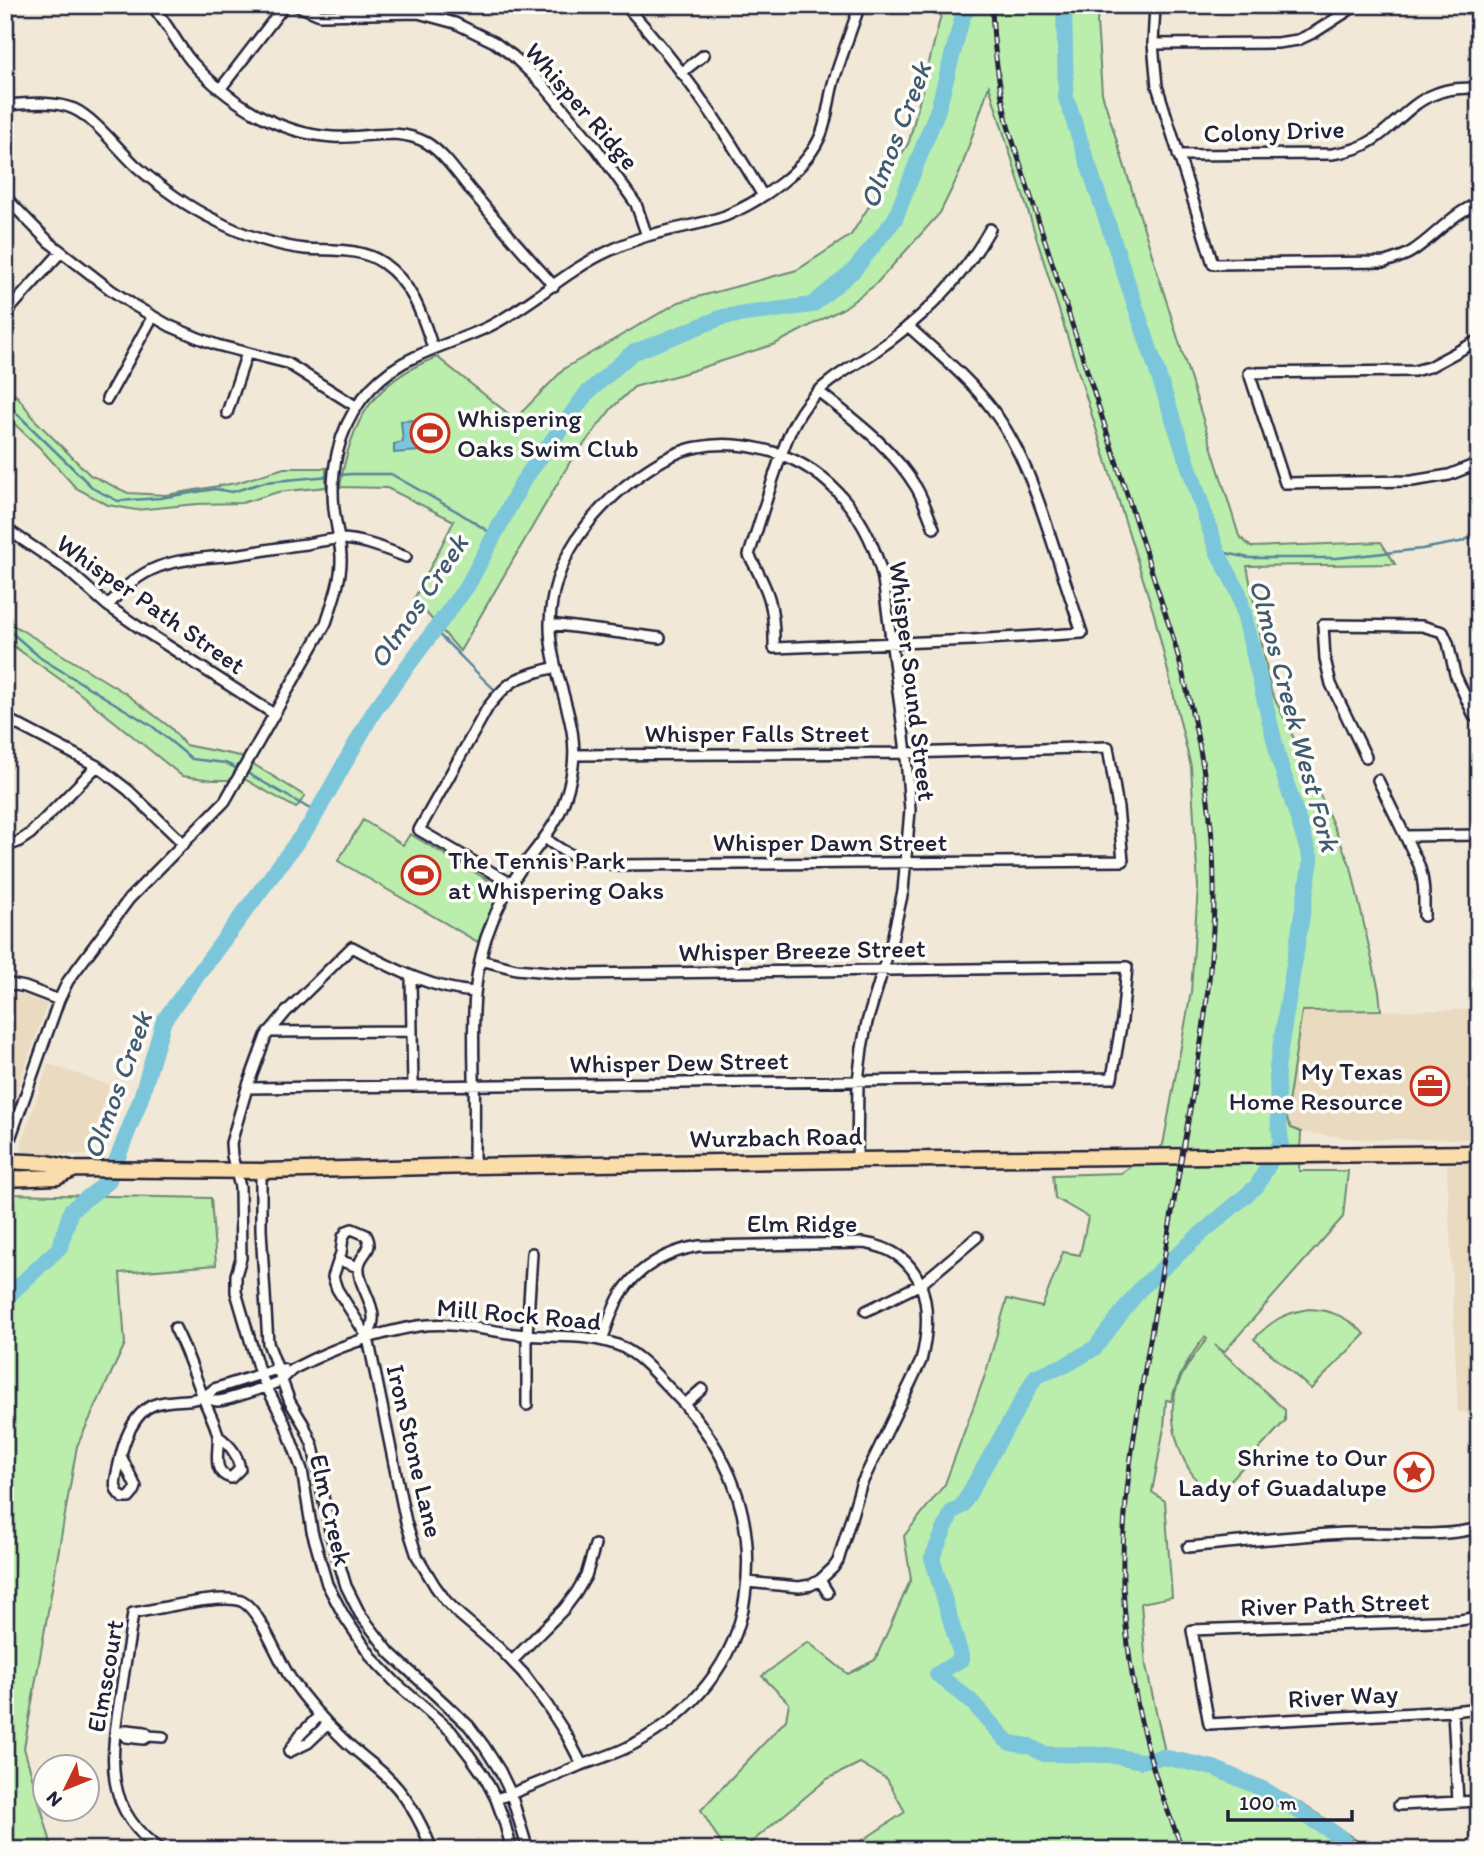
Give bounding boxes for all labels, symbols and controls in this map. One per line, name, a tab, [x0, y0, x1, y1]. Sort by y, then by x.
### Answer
street label: Whisper Ridge	[518, 36, 646, 176]
water label: Olmos Creek	[852, 55, 939, 213]
street label: Colony Drive	[1203, 113, 1345, 149]
place label: Whispering Oaks Swim Club	[457, 402, 639, 464]
sports icon: Whispering Oaks Swim Club	[409, 412, 451, 454]
water label: Olmos Creek	[361, 526, 476, 674]
street label: Whisper Path Street	[50, 527, 252, 681]
street label: Whisper Sound Street	[882, 559, 944, 803]
water label: Olmos Creek West Fork	[1242, 575, 1348, 856]
street label: Whisper Falls Street	[645, 717, 870, 749]
street label: Whisper Dawn Street	[713, 826, 947, 858]
place label: The Tennis Park at Whispering Oaks	[448, 844, 664, 906]
sports icon: The Tennis Park at Whispering Oaks	[400, 854, 442, 896]
street label: Whisper Breeze Street	[678, 932, 926, 968]
water label: Olmos Creek	[75, 1005, 160, 1163]
street label: Whisper Dew Street	[569, 1044, 789, 1080]
place label: My Texas Home Resource	[1229, 1055, 1403, 1117]
office icon: My Texas Home Resource	[1409, 1065, 1451, 1107]
street label: Wurzbach Road	[689, 1119, 863, 1155]
street label: Elm Ridge	[747, 1207, 857, 1239]
street label: Mill Rock Road	[435, 1291, 603, 1337]
street label: Iron Stone Lane	[380, 1361, 450, 1541]
place label: Shrine to Our Lady of Guadalupe	[1178, 1441, 1387, 1503]
street label: Elm Creek	[303, 1451, 360, 1570]
place icon: Shrine to Our Lady of Guadalupe	[1393, 1451, 1435, 1493]
street label: River Path Street	[1240, 1585, 1430, 1623]
street label: Elmscourt	[79, 1617, 131, 1735]
street label: River Way	[1287, 1677, 1399, 1715]
north arrow	[32, 1754, 102, 1824]
scale bar	[1228, 1778, 1353, 1822]
text: N	[41, 1787, 67, 1812]
text: 100 m	[1239, 1790, 1297, 1815]

